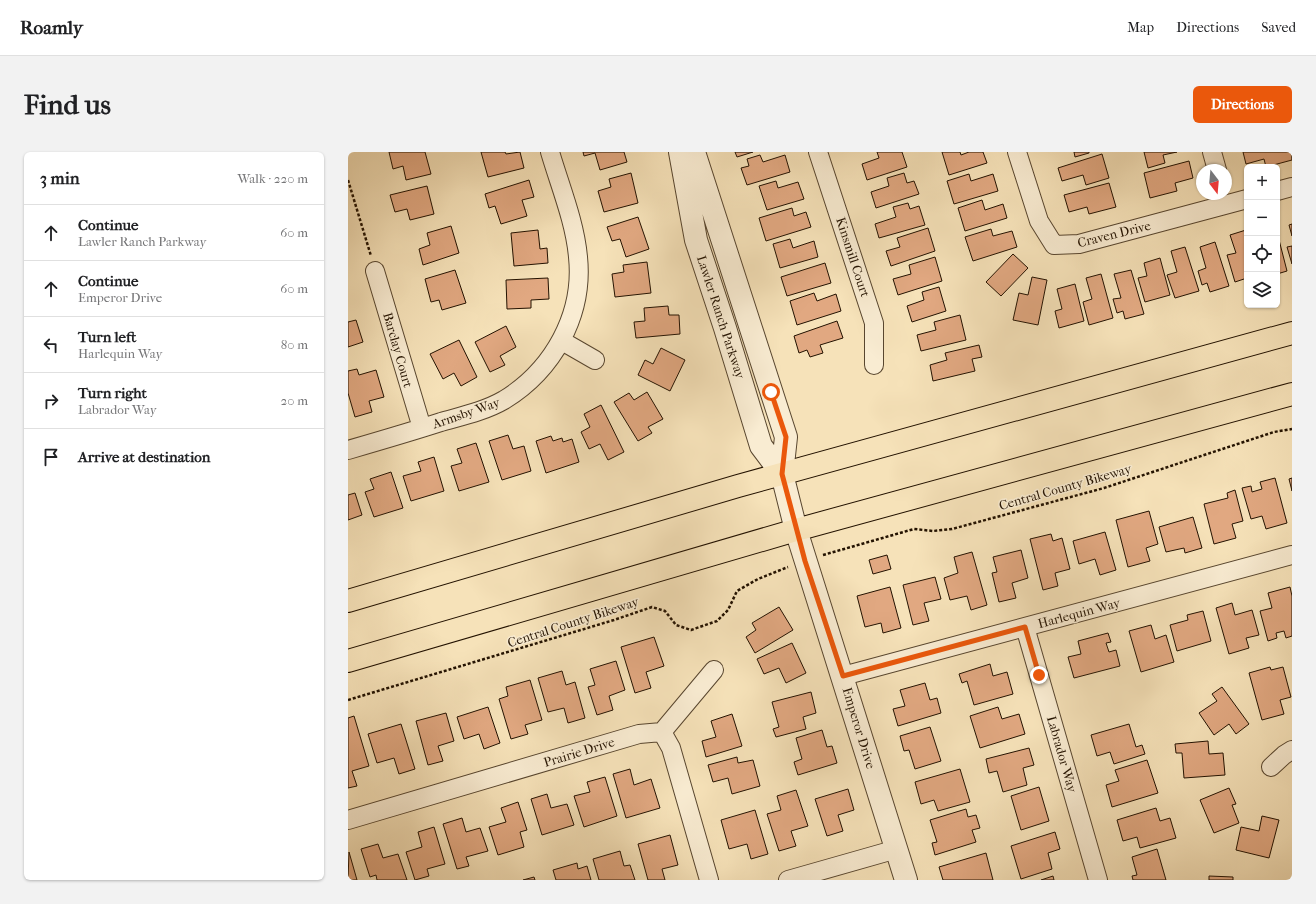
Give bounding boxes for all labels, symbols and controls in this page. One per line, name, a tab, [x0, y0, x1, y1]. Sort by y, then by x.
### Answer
text: Roamly	[20, 17, 83, 39]
text: Map	[1127, 19, 1154, 36]
text: Directions	[1176, 19, 1239, 36]
text: Saved	[1261, 19, 1296, 36]
button: Directions	[1193, 86, 1292, 123]
text: Find us	[24, 88, 111, 121]
north arrow	[1196, 164, 1232, 200]
map controls	[1244, 164, 1280, 308]
button: +	[1244, 164, 1280, 200]
text: 3 min	[40, 168, 80, 188]
text: Walk · 220 m	[237, 171, 308, 186]
button: −	[1244, 200, 1280, 236]
street label: Kinsmill Court	[833, 215, 873, 299]
text: Continue	[78, 216, 138, 234]
street label: Craven Drive	[1076, 218, 1153, 250]
icon: ahead	[40, 222, 62, 244]
text: 60 m	[280, 225, 308, 240]
text: Lawler Ranch Parkway	[78, 234, 206, 249]
button: locate	[1244, 236, 1280, 272]
street label: Lawler Ranch Parkway	[694, 254, 748, 381]
text: Continue	[78, 272, 138, 290]
button: layers	[1244, 272, 1280, 308]
icon: ahead	[40, 278, 62, 300]
text: 60 m	[280, 281, 308, 296]
text: Emperor Drive	[78, 290, 162, 305]
street label: Barclay Court	[380, 311, 416, 390]
text: Turn left	[78, 328, 136, 346]
icon: left	[40, 334, 62, 356]
text: 80 m	[281, 337, 308, 352]
text: Harlequin Way	[78, 346, 163, 361]
route start	[762, 383, 780, 401]
text: Turn right	[78, 384, 147, 402]
icon: right	[40, 390, 62, 412]
text: 20 m	[281, 393, 308, 408]
street label: Armsby Way	[429, 394, 503, 432]
text: Labrador Way	[78, 402, 157, 417]
icon: arrive	[40, 446, 62, 468]
text: Arrive at destination	[78, 448, 210, 466]
street label: Central County Bikeway	[997, 461, 1134, 513]
street label: Central County Bikeway	[506, 593, 641, 650]
street label: Harlequin Way	[1036, 595, 1123, 631]
route end	[1030, 666, 1048, 684]
street label: Emperor Drive	[840, 686, 879, 771]
street label: Labrador Way	[1044, 714, 1080, 795]
street label: Prairie Drive	[542, 734, 617, 770]

